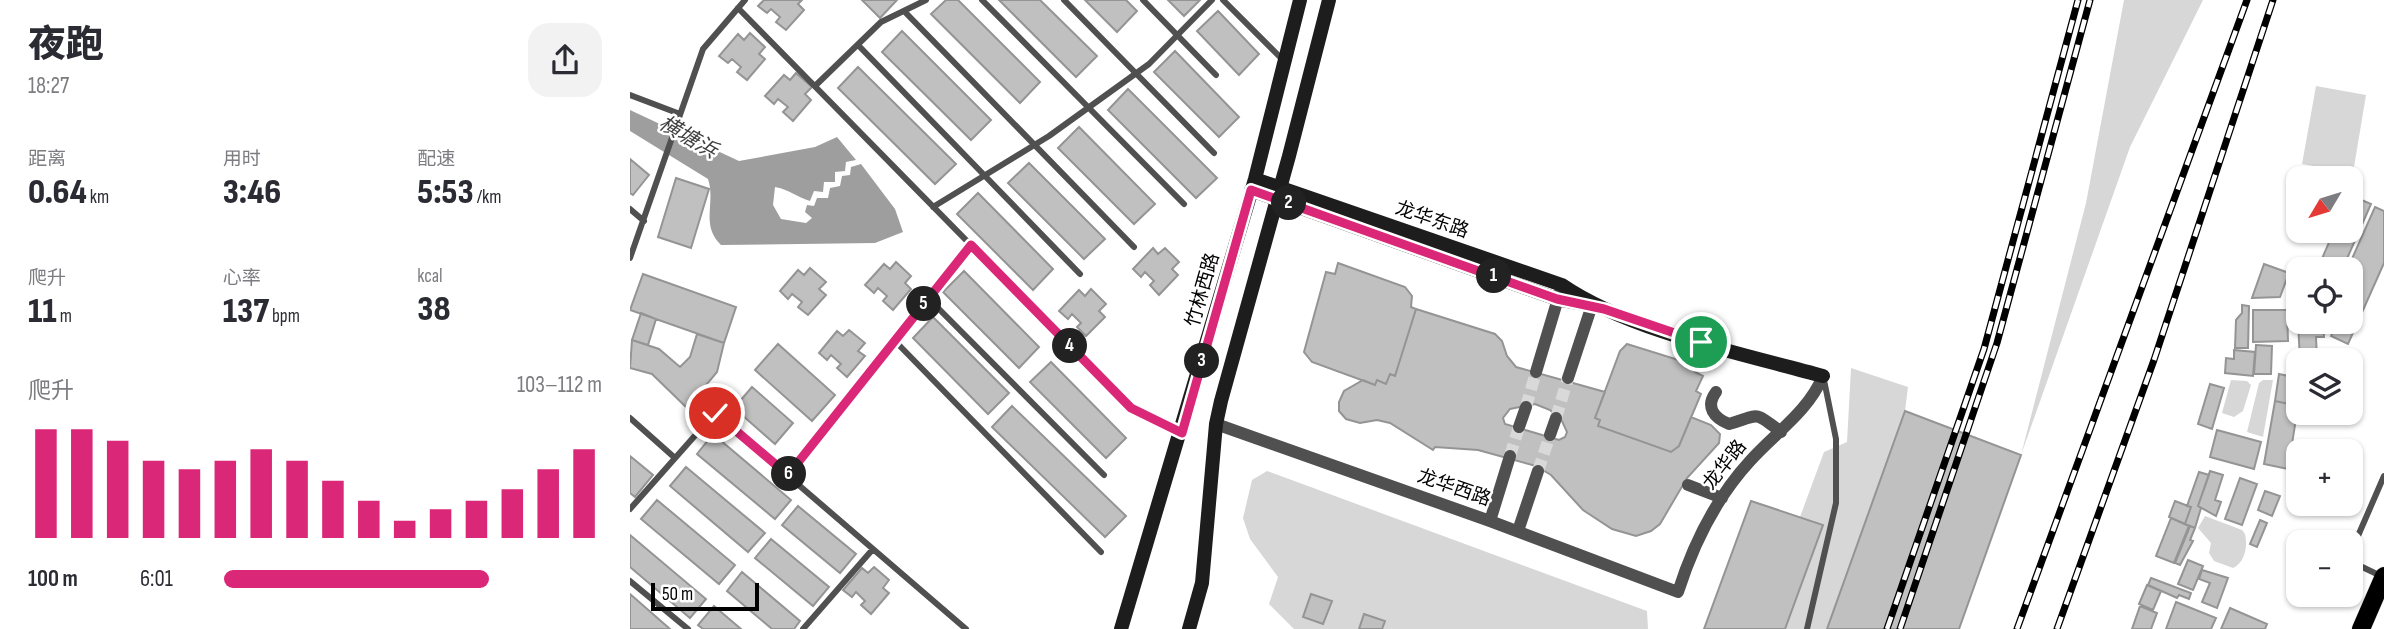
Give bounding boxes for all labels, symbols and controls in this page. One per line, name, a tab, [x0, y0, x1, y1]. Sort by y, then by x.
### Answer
text: 夜跑	[28, 23, 104, 68]
button: share	[528, 23, 602, 97]
text: 18:27	[28, 72, 69, 100]
water label: 横塘浜	[654, 110, 723, 165]
text: 距离	[28, 148, 66, 171]
text: 用时	[223, 148, 261, 171]
text: 配速	[417, 148, 455, 171]
north arrow	[2286, 166, 2362, 243]
map controls	[2286, 166, 2363, 607]
text: 0.64	[28, 171, 87, 214]
text: 3:46	[223, 171, 281, 214]
text: 5:53	[417, 171, 474, 214]
text: km	[87, 186, 109, 209]
text: /km	[474, 186, 501, 209]
pin: 2	[1272, 186, 1306, 220]
text: 2	[1284, 191, 1293, 214]
street label: 龙华东路	[1392, 197, 1472, 243]
street label: 竹林西路	[1181, 250, 1225, 330]
button: locate	[2286, 257, 2363, 334]
pin: 1	[1476, 258, 1512, 294]
text: 1	[1490, 264, 1497, 287]
text: kcal	[417, 265, 442, 288]
text: 爬升	[28, 267, 66, 290]
text: 心率	[223, 267, 261, 290]
pin: 5	[906, 286, 942, 322]
text: 38	[417, 288, 451, 331]
text: 11	[28, 290, 57, 333]
text: 137	[223, 290, 269, 333]
text: 5	[919, 292, 928, 315]
text: m	[57, 305, 72, 328]
text: bpm	[269, 305, 300, 328]
pin	[1671, 312, 1731, 372]
icon: arrive	[1682, 323, 1720, 361]
pin: 4	[1052, 328, 1088, 364]
text: 4	[1065, 334, 1074, 357]
pin: 3	[1184, 344, 1220, 378]
button: layers	[2286, 348, 2363, 425]
text: 3	[1197, 349, 1206, 372]
text: 103–112 m	[517, 371, 602, 399]
text: 爬升	[28, 377, 74, 405]
pin	[685, 383, 745, 443]
icon: check	[696, 394, 734, 432]
street label: 龙华路	[1698, 435, 1752, 495]
button: +	[2286, 439, 2363, 516]
pin: 6	[772, 456, 806, 491]
text: 6	[784, 462, 793, 485]
street label: 龙华西路	[1414, 465, 1494, 511]
button: −	[2286, 530, 2363, 607]
text: 100 m	[28, 565, 78, 593]
text: 6:01	[140, 565, 173, 593]
scale bar	[651, 580, 760, 612]
text: 50 m	[662, 583, 693, 606]

